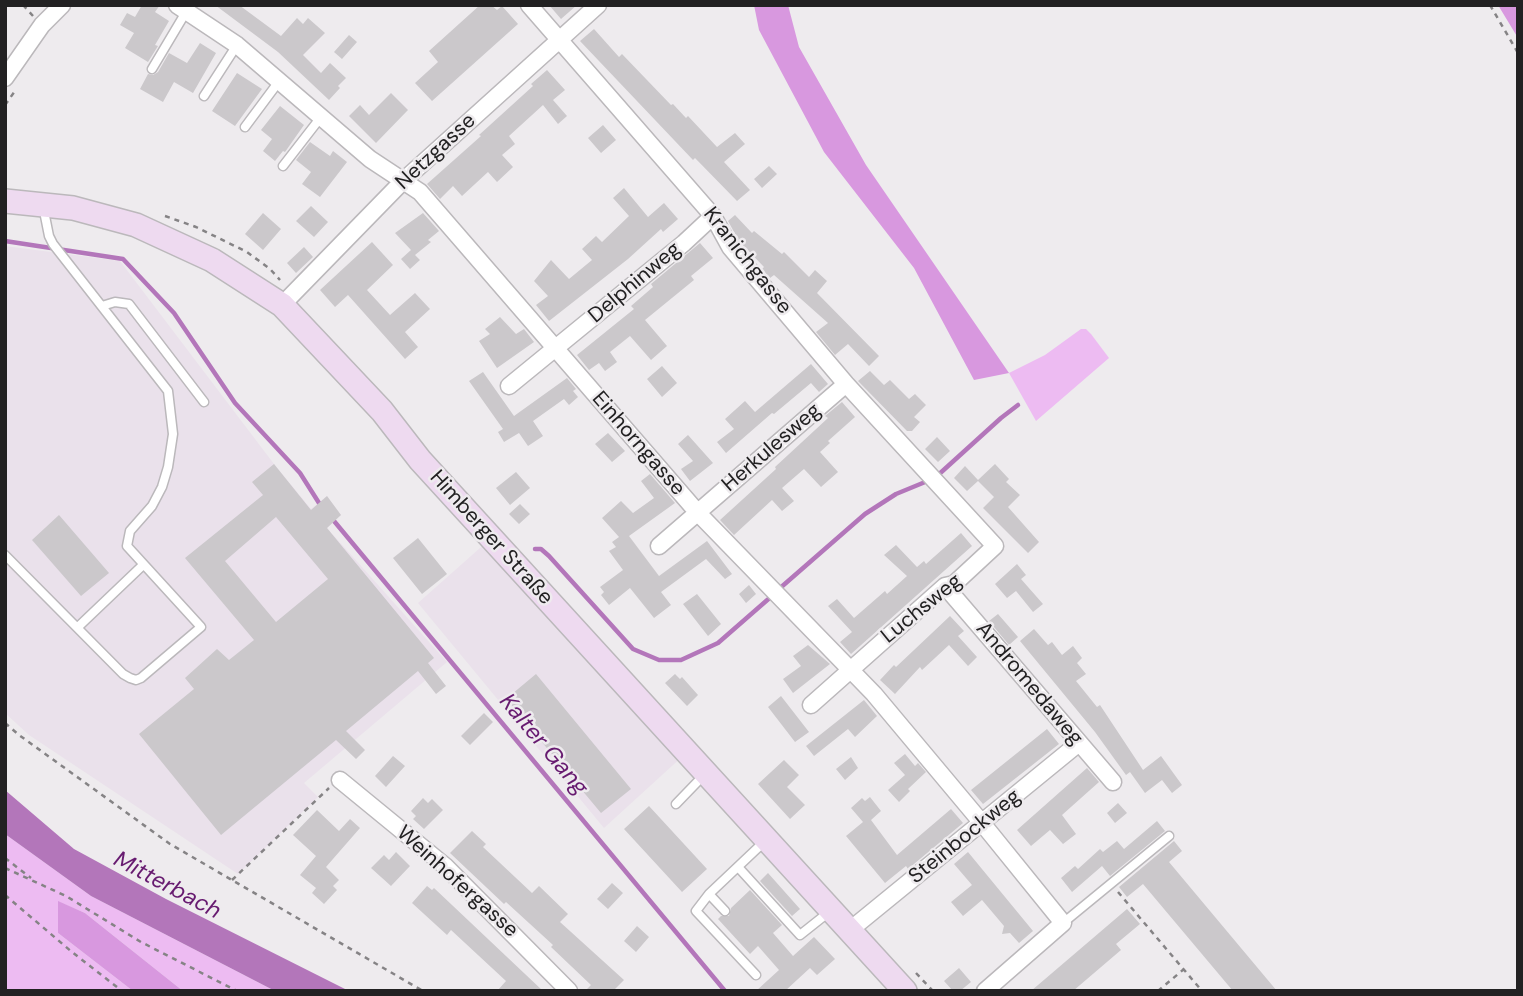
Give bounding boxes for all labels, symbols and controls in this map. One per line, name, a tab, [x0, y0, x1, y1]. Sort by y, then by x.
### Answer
street label: Netzgasse	[391, 109, 481, 195]
street label: Kranichgasse	[697, 202, 797, 320]
street label: Delphinweg	[584, 237, 686, 329]
street label: Einhorngasse	[586, 387, 690, 501]
street label: Herkulesweg	[717, 398, 827, 498]
street label: Himberger Straße	[424, 466, 558, 610]
street label: Luchsweg	[877, 569, 967, 649]
street label: Andromedaweg	[970, 617, 1088, 751]
water label: Kalter Gang	[493, 689, 593, 801]
street label: Steinbockweg	[904, 784, 1026, 890]
street label: Weinhofergasse	[391, 821, 523, 943]
water label: Mitterbach	[109, 846, 225, 926]

